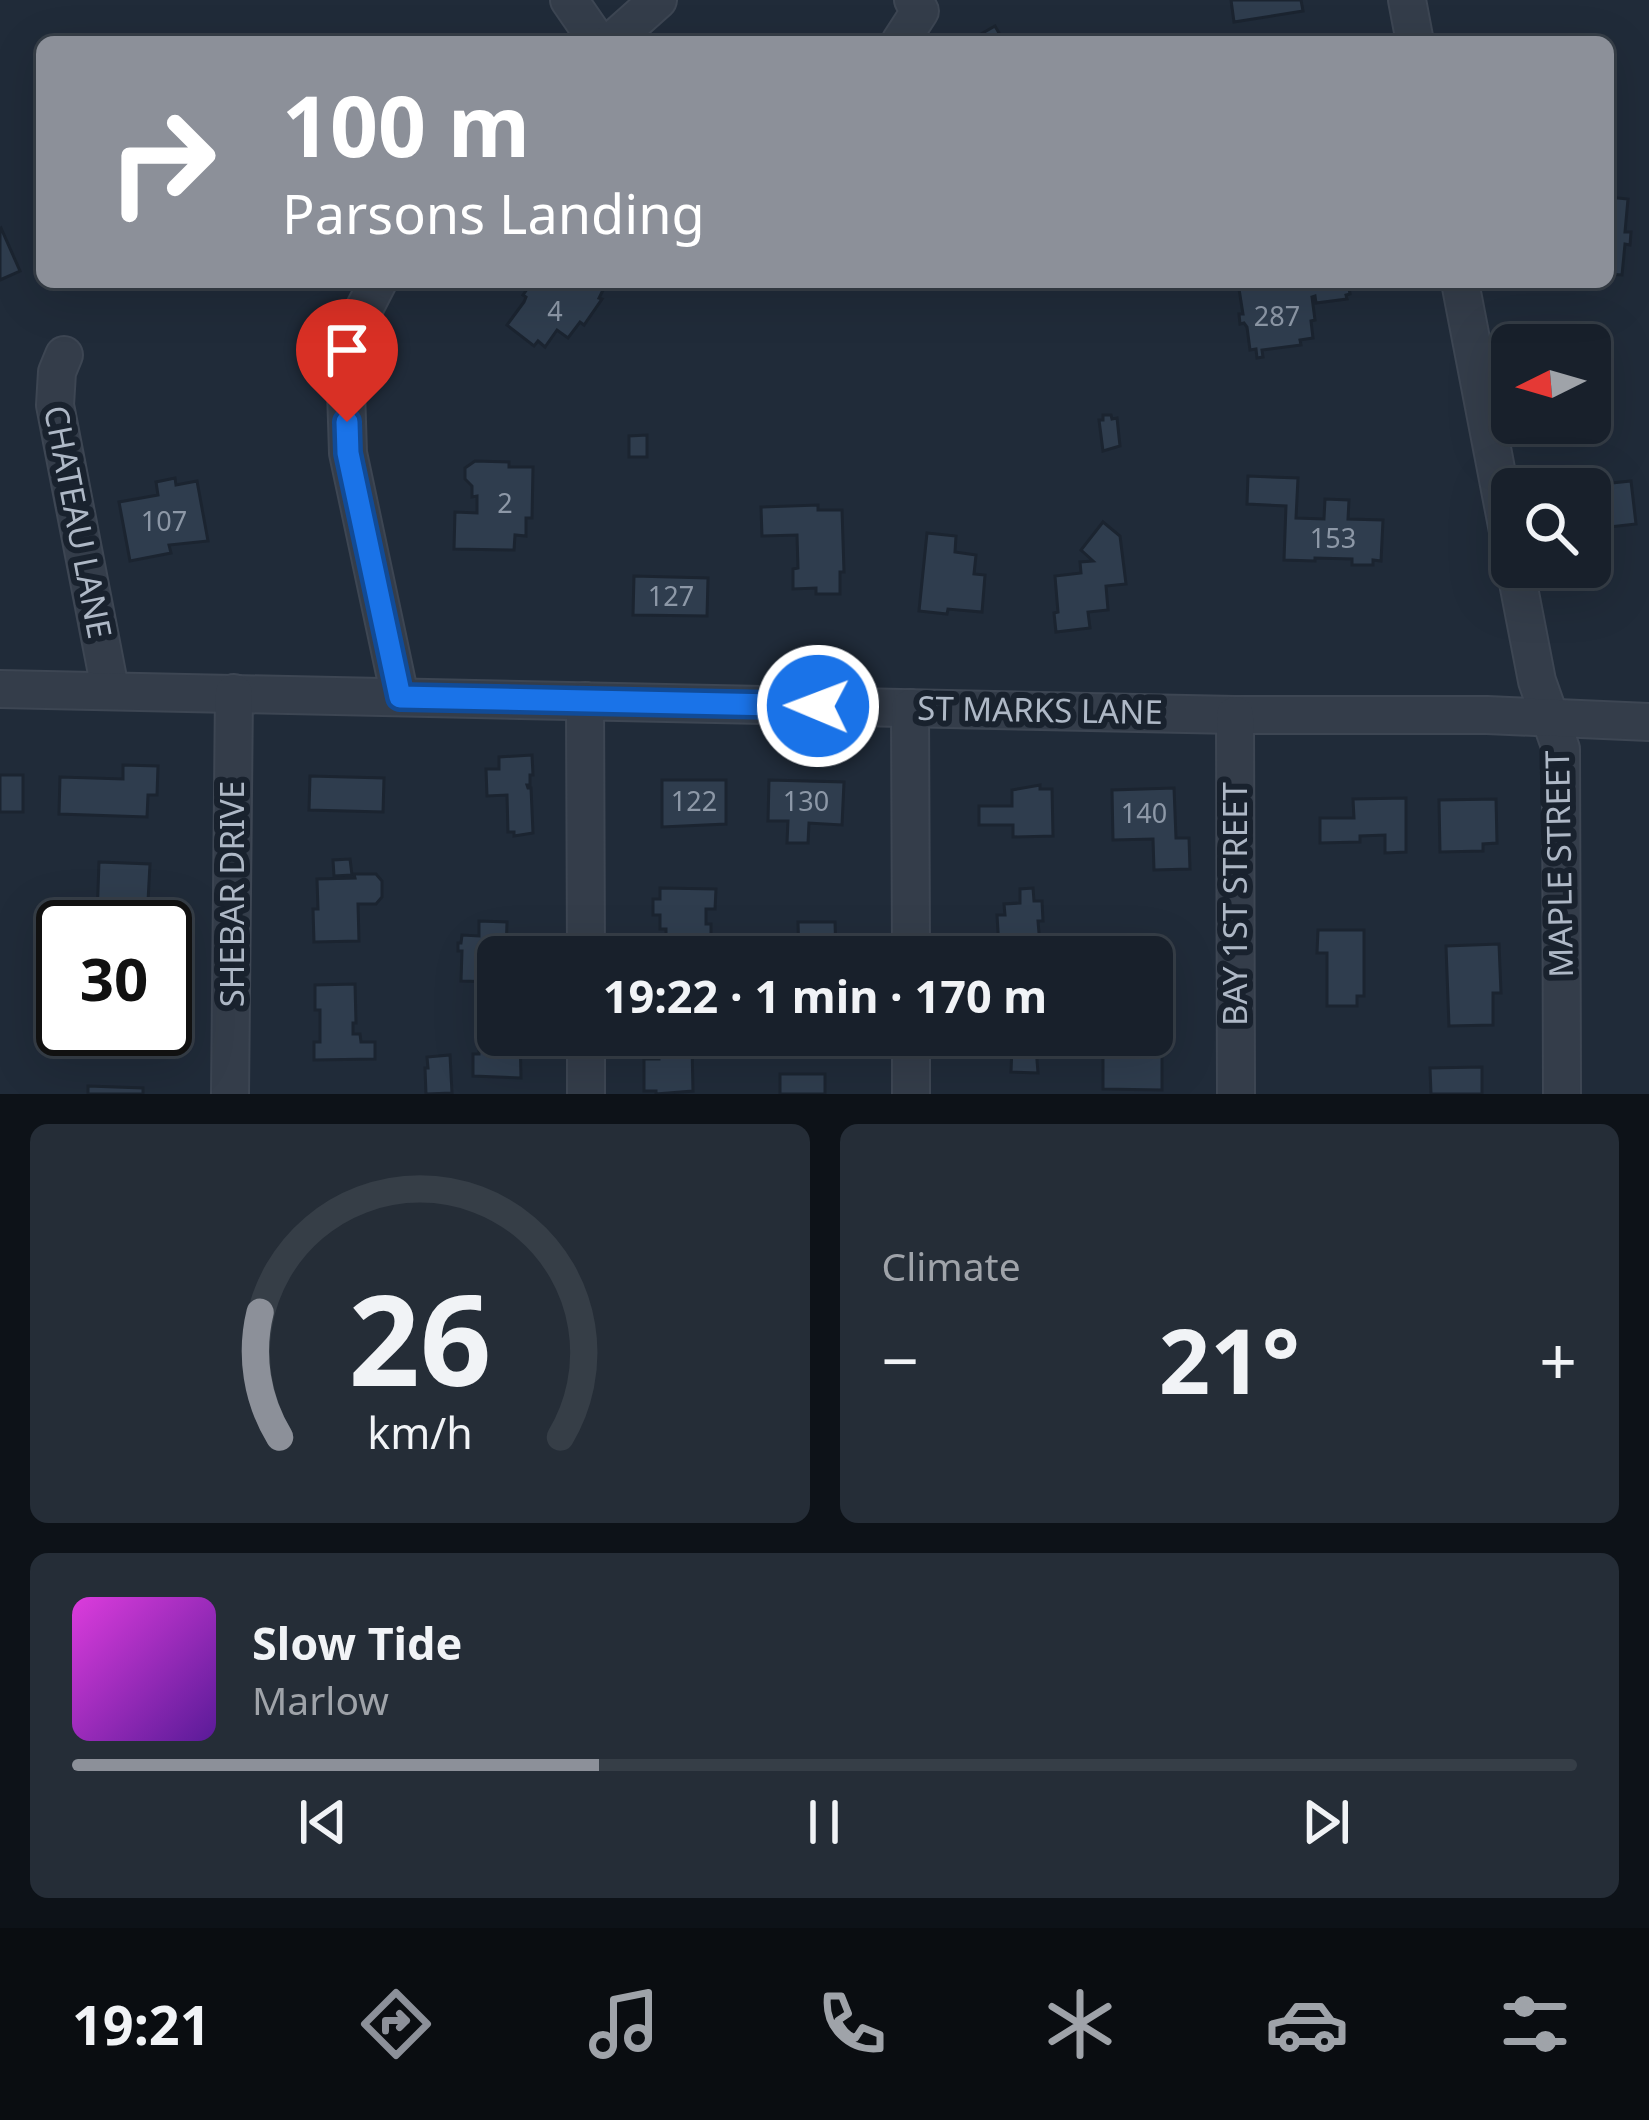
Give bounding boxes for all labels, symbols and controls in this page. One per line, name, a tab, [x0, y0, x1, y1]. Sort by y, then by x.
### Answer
text: 100 m	[282, 67, 530, 182]
icon: right	[84, 84, 240, 240]
text: Parsons Landing	[282, 176, 705, 250]
house number: 4	[547, 292, 563, 329]
house number: 287	[1254, 297, 1300, 334]
pin	[296, 299, 398, 422]
icon: arrive	[314, 317, 380, 383]
north arrow	[1491, 324, 1611, 444]
map controls	[1491, 324, 1611, 588]
street label: CHATEAU LANE	[34, 402, 123, 642]
button: search	[1491, 468, 1611, 588]
house number: 2	[497, 484, 513, 521]
house number: 107	[141, 502, 187, 539]
house number: 153	[1310, 519, 1356, 556]
house number: 127	[648, 577, 694, 614]
position arrow	[755, 643, 881, 769]
street label: ST MARKS LANE	[917, 685, 1163, 734]
street label: MAPLE STREET	[1534, 750, 1583, 978]
street label: SHEBAR DRIVE	[209, 781, 254, 1007]
house number: 122	[671, 782, 717, 819]
house number: 130	[783, 782, 829, 819]
street label: BAY 1ST STREET	[1212, 782, 1257, 1026]
house number: 140	[1121, 794, 1167, 831]
speed limit sign: 30	[36, 900, 192, 1056]
text: 19:22 · 1 min · 170 m	[603, 965, 1047, 1026]
text: Climate	[882, 1239, 1021, 1292]
text: 26	[348, 1253, 491, 1423]
text: 21°	[1159, 1298, 1300, 1420]
text: −	[882, 1314, 919, 1404]
text: +	[1539, 1314, 1577, 1404]
text: km/h	[367, 1402, 472, 1461]
text: Slow Tide	[252, 1612, 462, 1673]
text: Marlow	[252, 1673, 389, 1726]
icon: previous	[290, 1789, 356, 1855]
icon: pause	[791, 1789, 857, 1855]
icon: next	[1293, 1789, 1359, 1855]
icon: directions	[354, 1982, 438, 2066]
icon: music	[582, 1982, 666, 2066]
icon: phone	[810, 1982, 894, 2066]
icon: climate	[1038, 1982, 1122, 2066]
icon: car	[1265, 1982, 1349, 2066]
icon: filters	[1493, 1982, 1577, 2066]
text: 19:21	[72, 1987, 211, 2061]

